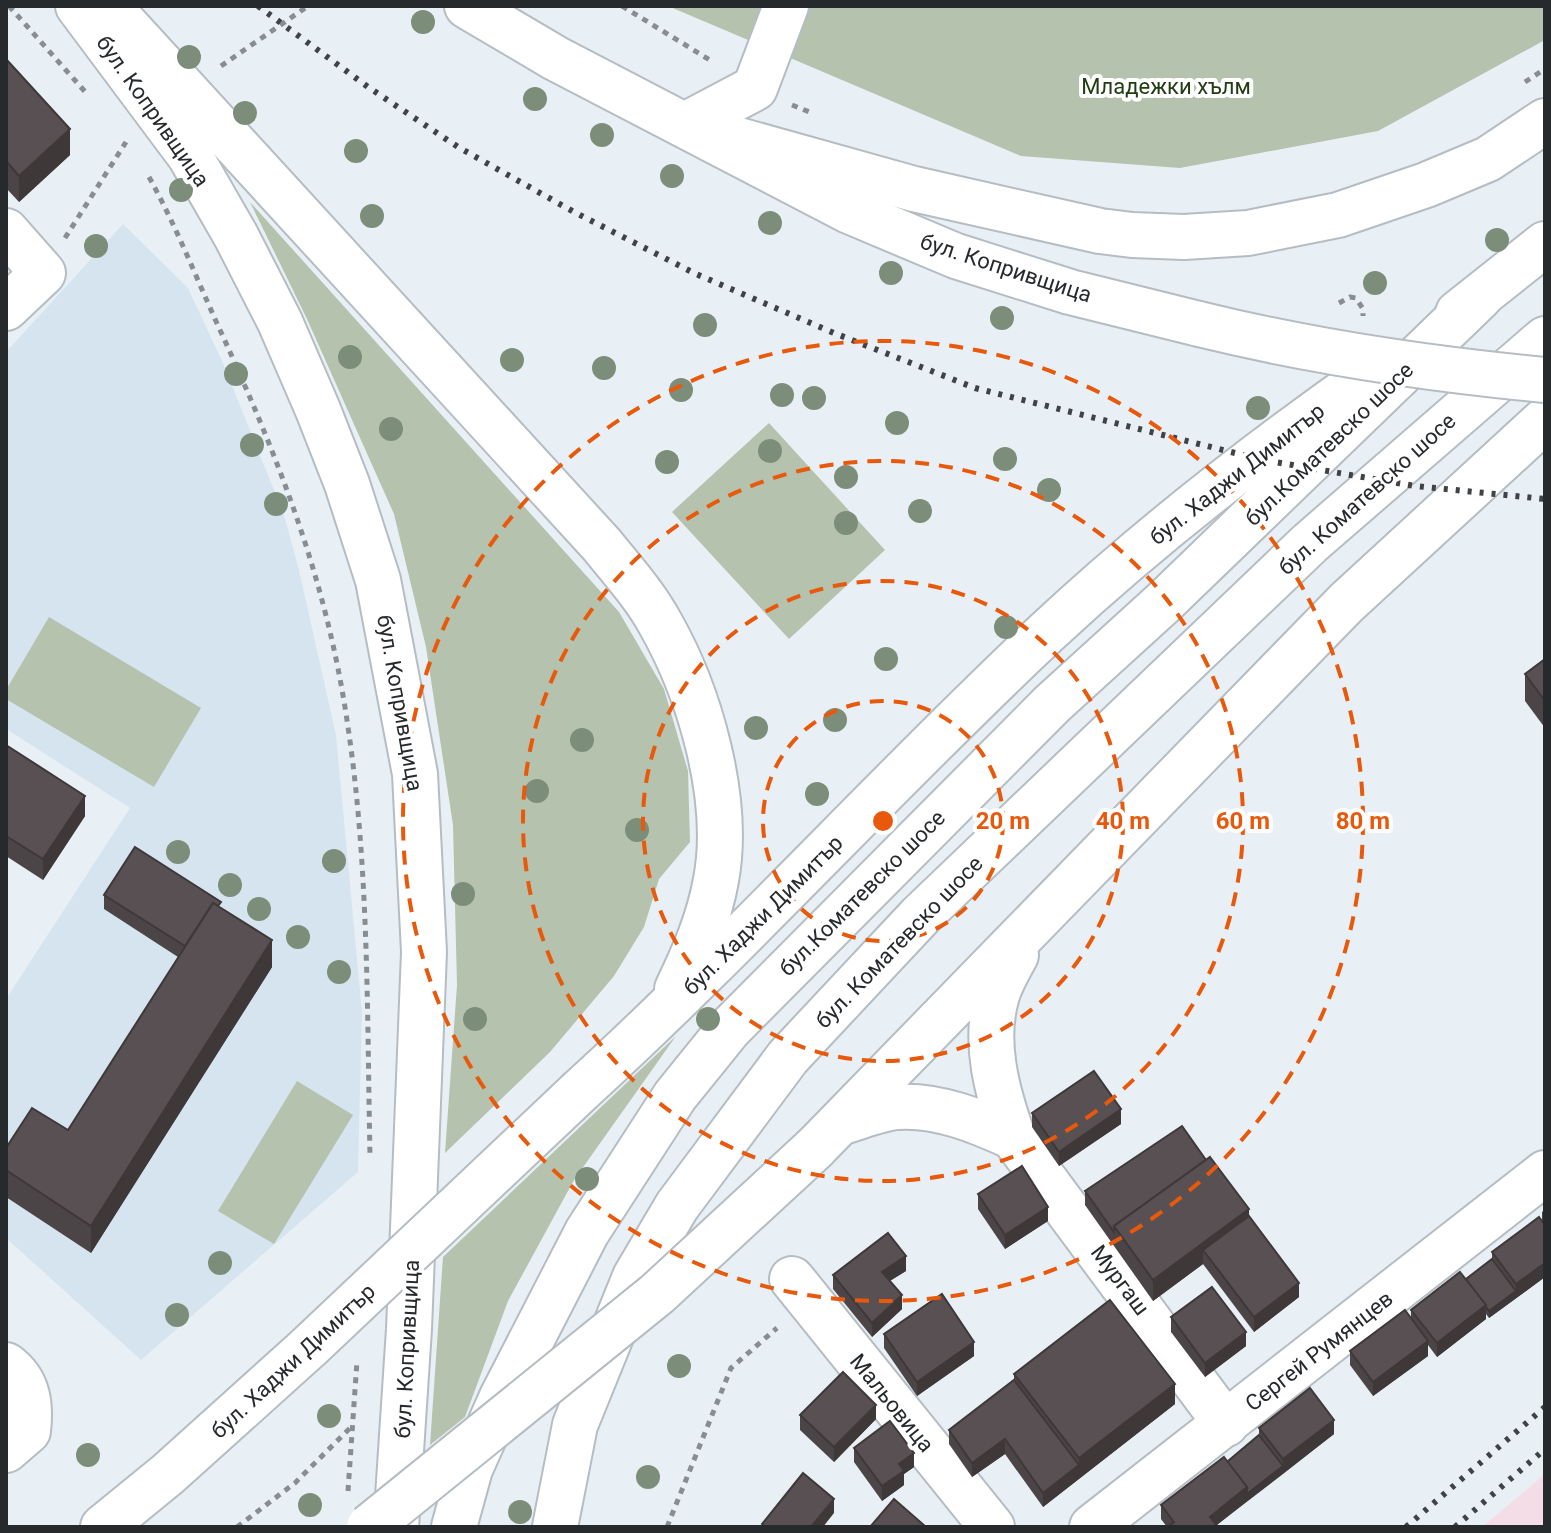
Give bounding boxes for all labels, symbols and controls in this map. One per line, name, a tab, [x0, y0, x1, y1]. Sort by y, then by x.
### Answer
street label: бул. Копривщица	[91, 31, 215, 191]
park label: Младежки хълм	[1081, 74, 1251, 99]
street label: бул. Копривщица	[917, 228, 1095, 308]
street label: бул.Коматевско шосе	[1240, 357, 1418, 531]
street label: бул. Хаджи Димитър	[1145, 398, 1329, 550]
street label: бул. Коматевско шосе	[1273, 408, 1461, 580]
street label: бул. Копривщица	[372, 613, 428, 793]
street label: бул.Коматевско шосе	[774, 805, 950, 981]
centre of rings	[869, 807, 897, 835]
text: 20 m	[976, 807, 1030, 835]
text: 40 m	[1096, 807, 1150, 835]
text: 60 m	[1216, 807, 1270, 835]
text: 80 m	[1336, 807, 1390, 835]
street label: бул. Хаджи Димитър	[678, 830, 848, 1000]
street label: бул. Коматевско шосе	[810, 851, 988, 1033]
street label: Мургаш	[1086, 1240, 1154, 1320]
street label: бул. Копривщица	[390, 1259, 424, 1439]
street label: бул. Хаджи Димитър	[206, 1279, 380, 1443]
street label: Сергей Румянцев	[1240, 1286, 1398, 1416]
street label: Мальовица	[845, 1349, 939, 1457]

